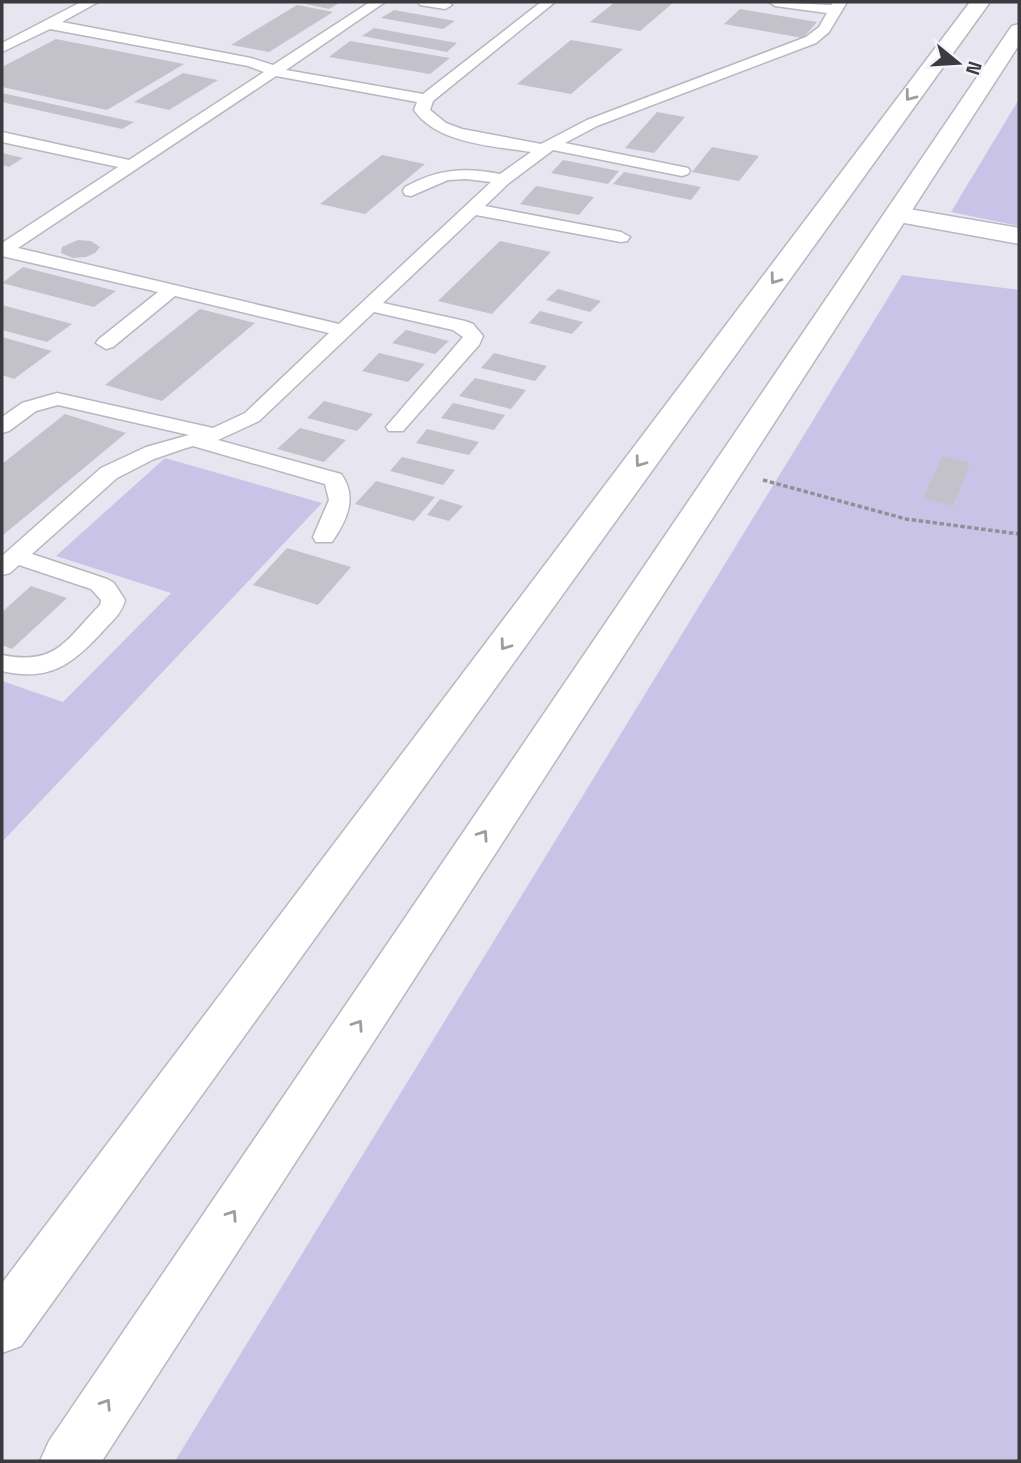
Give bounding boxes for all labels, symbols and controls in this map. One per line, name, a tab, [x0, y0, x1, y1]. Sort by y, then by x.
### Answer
north arrow	[923, 28, 993, 98]
text: N	[960, 58, 988, 78]
one-way arrow	[905, 88, 918, 101]
one-way arrow	[770, 271, 783, 284]
one-way arrow	[635, 454, 648, 467]
one-way arrow	[500, 637, 513, 650]
one-way arrow	[475, 830, 488, 843]
one-way arrow	[349, 1020, 362, 1033]
one-way arrow	[224, 1209, 237, 1222]
one-way arrow	[98, 1399, 111, 1412]

